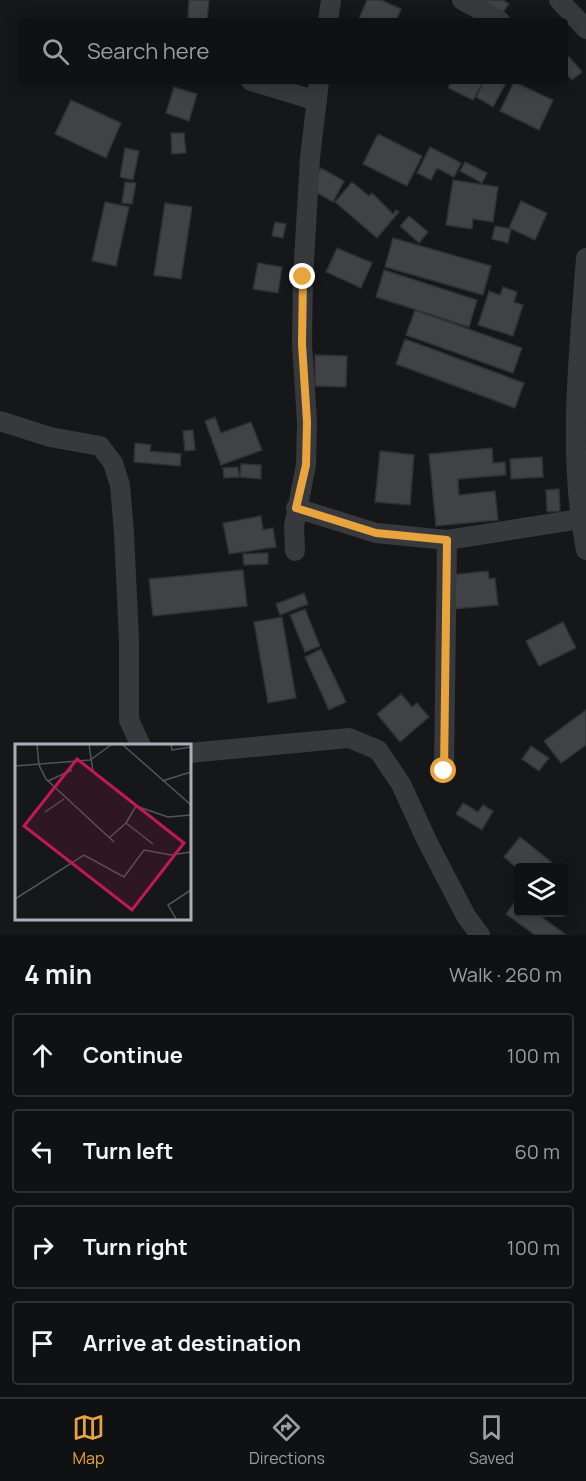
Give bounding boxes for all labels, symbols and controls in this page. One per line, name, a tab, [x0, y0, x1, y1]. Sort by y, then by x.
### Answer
search box	[18, 18, 568, 84]
icon: search	[39, 35, 72, 68]
text: Search here	[87, 36, 209, 66]
route end	[289, 263, 315, 289]
inset map	[15, 744, 190, 920]
route start	[430, 757, 456, 783]
map controls	[514, 863, 568, 917]
button: layers	[514, 863, 568, 917]
text: 4 min	[24, 956, 92, 992]
text: Walk · 260 m	[449, 961, 562, 988]
icon: ahead	[26, 1039, 59, 1072]
text: Continue	[83, 1040, 183, 1070]
text: 100 m	[507, 1042, 560, 1069]
icon: left	[26, 1135, 59, 1168]
text: Turn left	[83, 1136, 173, 1166]
text: 60 m	[514, 1138, 560, 1165]
icon: right	[26, 1231, 59, 1264]
text: Turn right	[83, 1232, 188, 1262]
text: 100 m	[507, 1234, 560, 1261]
icon: arrive	[26, 1327, 59, 1360]
text: Arrive at destination	[83, 1328, 301, 1358]
tab: Map	[72, 1411, 105, 1469]
tab: Directions	[249, 1411, 325, 1469]
tab: Saved	[469, 1411, 514, 1469]

